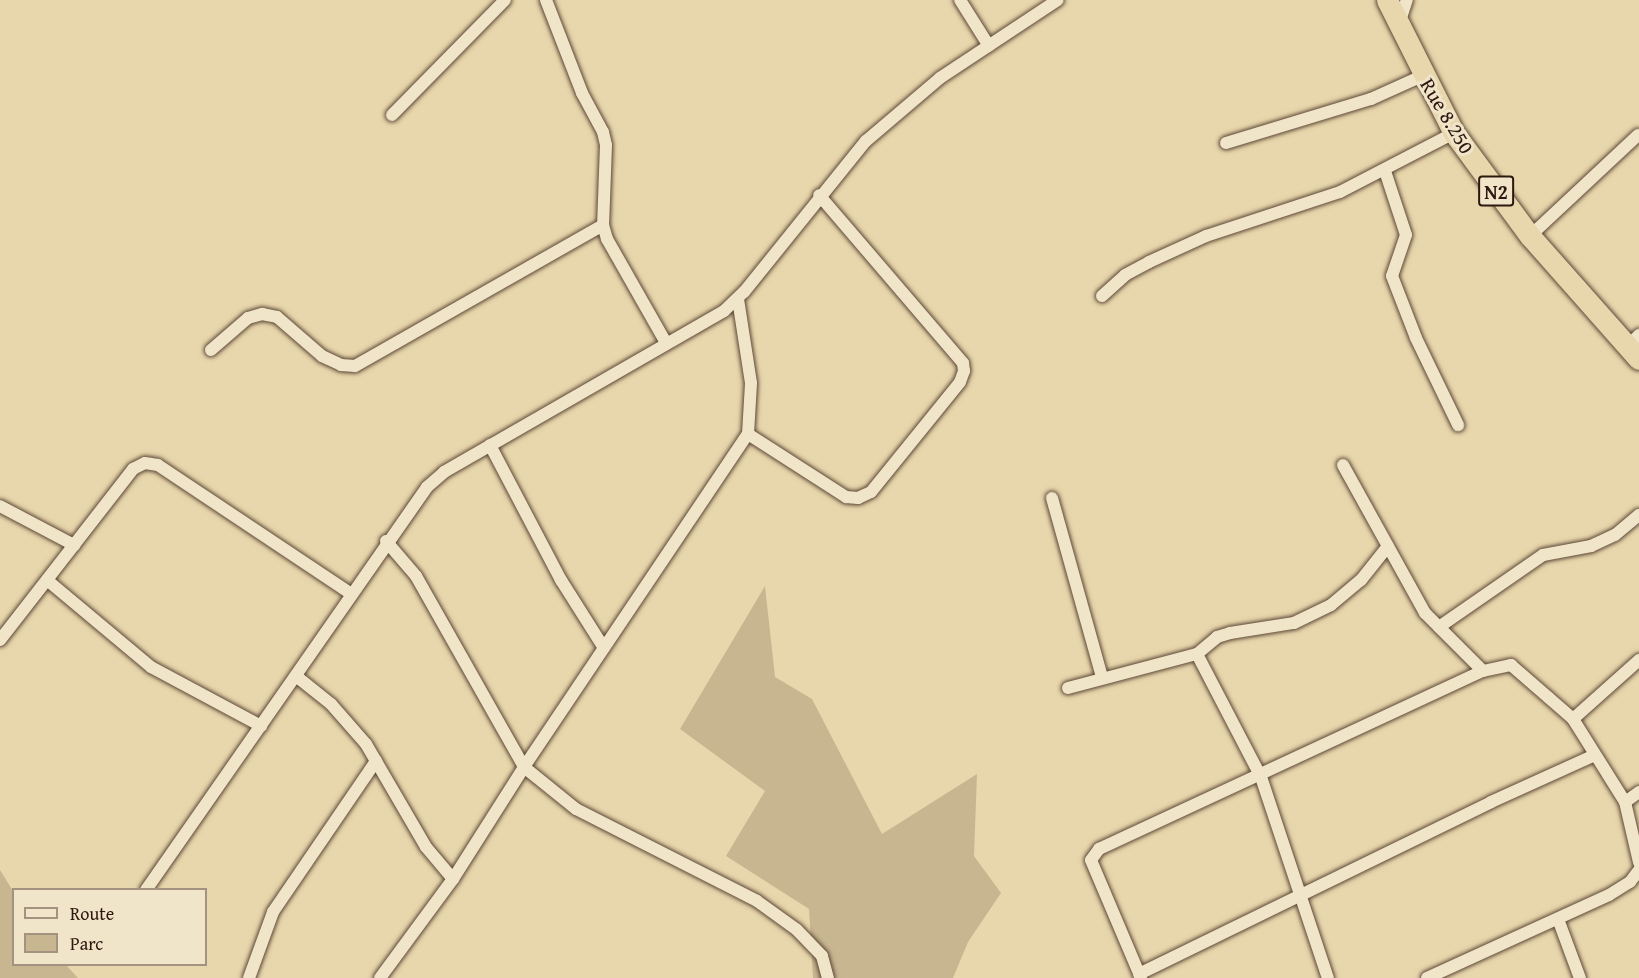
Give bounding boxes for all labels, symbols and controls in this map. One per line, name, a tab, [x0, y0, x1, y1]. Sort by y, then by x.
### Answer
street label: Rue 8.250	[1415, 74, 1479, 158]
road number: N2	[1478, 174, 1514, 208]
legend	[12, 888, 207, 966]
text: Route	[70, 900, 114, 927]
text: Parc	[70, 930, 103, 957]

